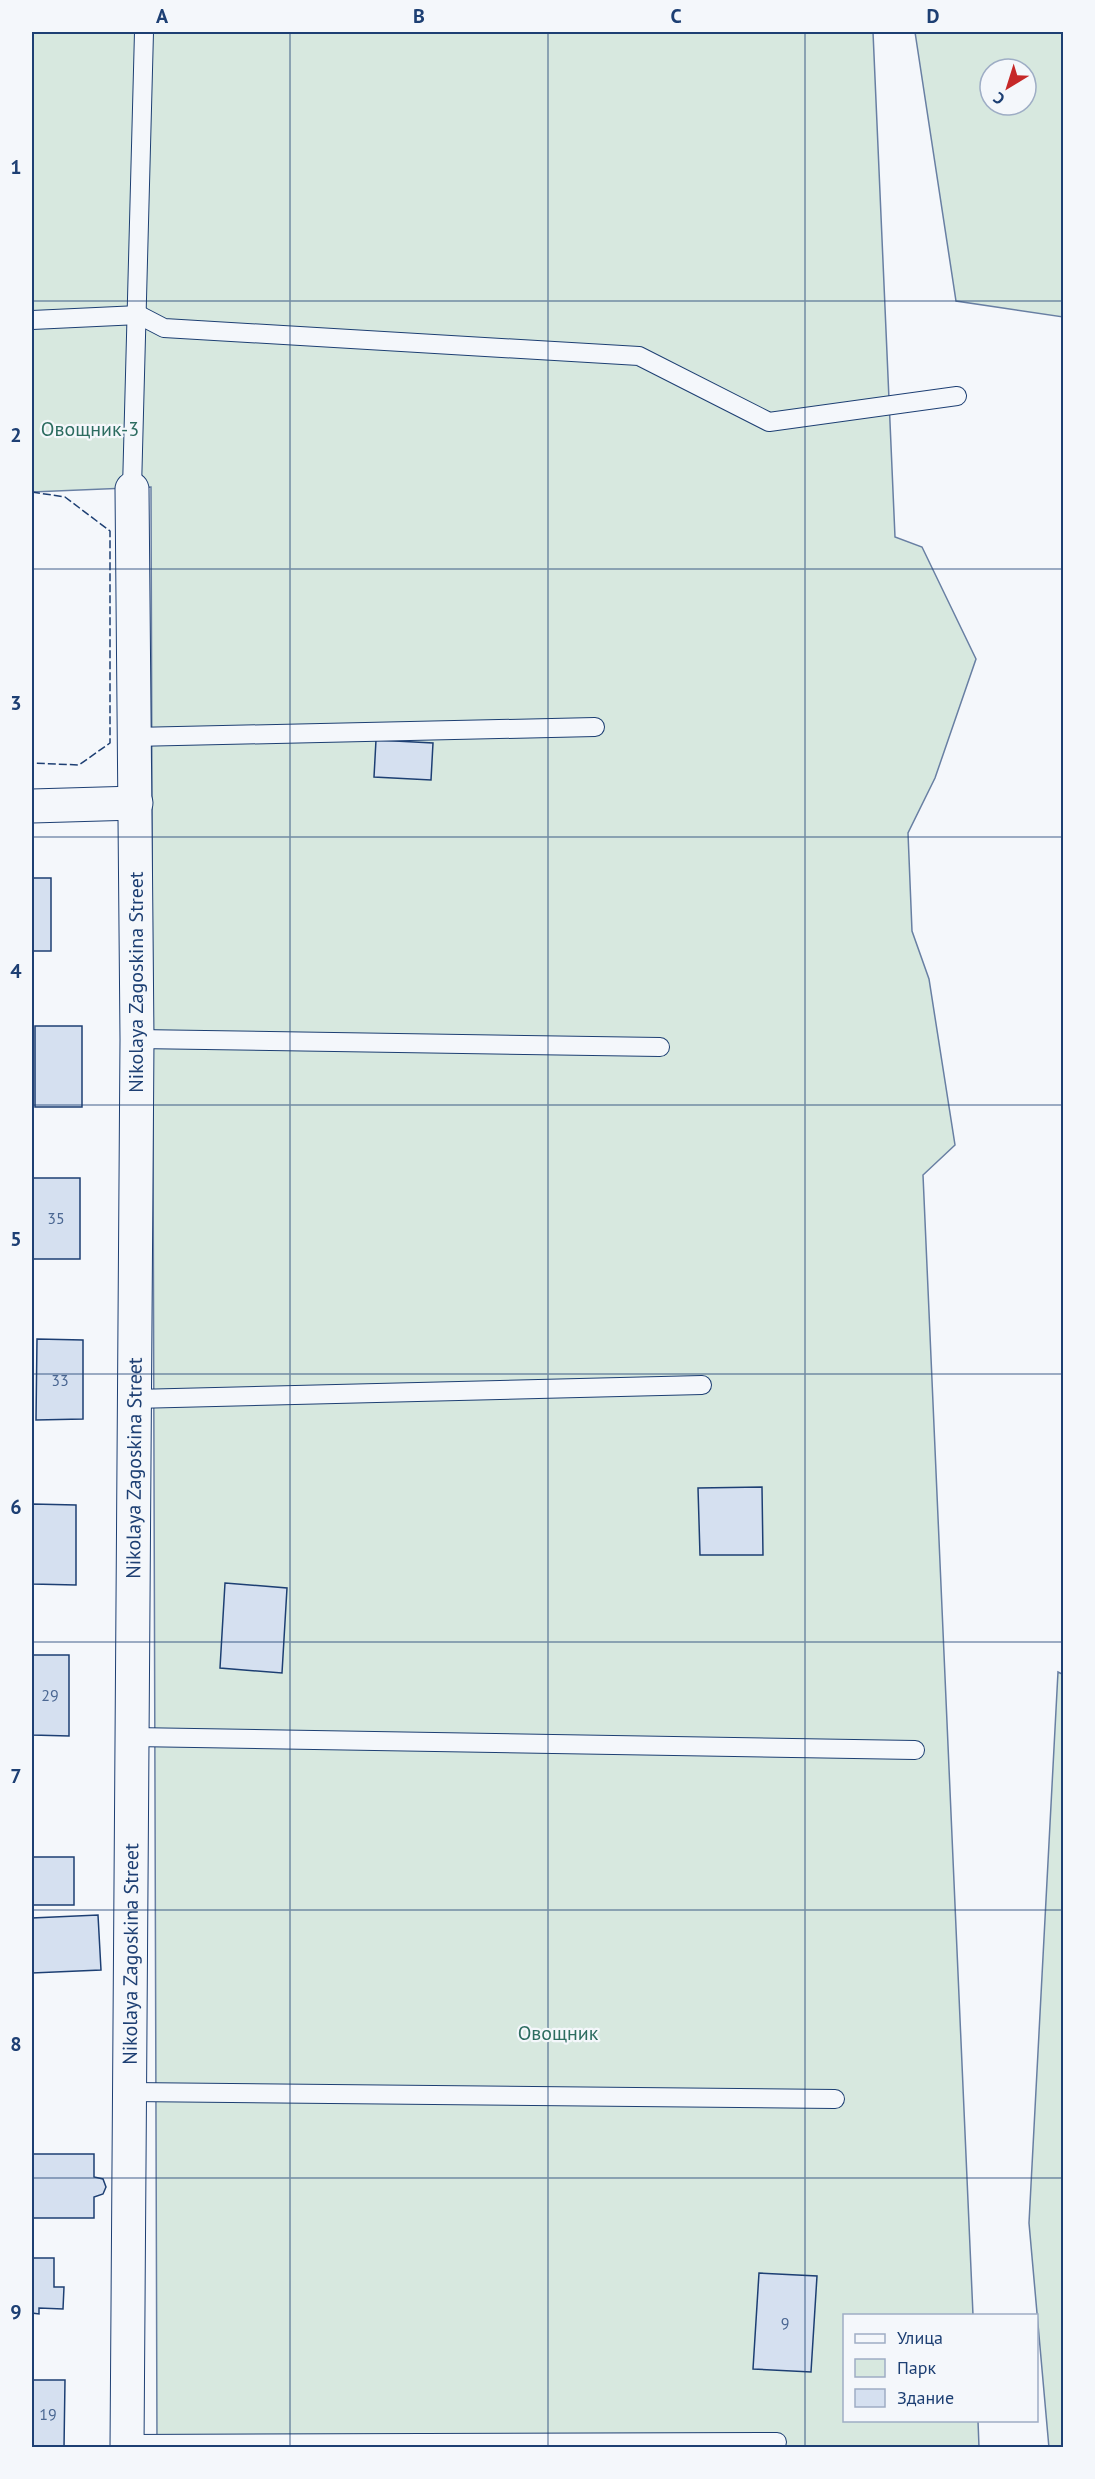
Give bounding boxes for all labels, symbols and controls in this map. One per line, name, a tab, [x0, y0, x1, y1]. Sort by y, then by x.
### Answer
text: A	[156, 3, 169, 29]
text: B	[413, 3, 425, 29]
text: C	[670, 3, 682, 29]
text: D	[927, 3, 940, 29]
north arrow	[978, 57, 1038, 117]
text: С	[989, 88, 1008, 109]
text: 1	[10, 154, 22, 180]
park label: Овощник-3	[41, 416, 139, 442]
text: 2	[10, 422, 22, 448]
text: 3	[10, 690, 22, 716]
street label: Nikolaya Zagoskina Street	[123, 871, 149, 1093]
text: 4	[10, 958, 22, 984]
house number: 35	[47, 1208, 65, 1228]
text: 5	[10, 1226, 22, 1252]
street label: Nikolaya Zagoskina Street	[120, 1357, 148, 1579]
house number: 33	[51, 1370, 69, 1390]
text: 6	[10, 1494, 22, 1520]
house number: 29	[41, 1685, 59, 1705]
text: 7	[10, 1763, 22, 1789]
street label: Nikolaya Zagoskina Street	[117, 1843, 144, 2065]
park label: Овощник	[518, 2020, 599, 2046]
text: 8	[10, 2031, 22, 2057]
text: 9	[10, 2299, 22, 2325]
house number: 9	[781, 2313, 789, 2333]
legend	[843, 2314, 1038, 2422]
text: Улица	[897, 2326, 943, 2349]
text: Парк	[897, 2356, 937, 2379]
text: Здание	[897, 2386, 954, 2409]
house number: 19	[39, 2404, 57, 2424]

